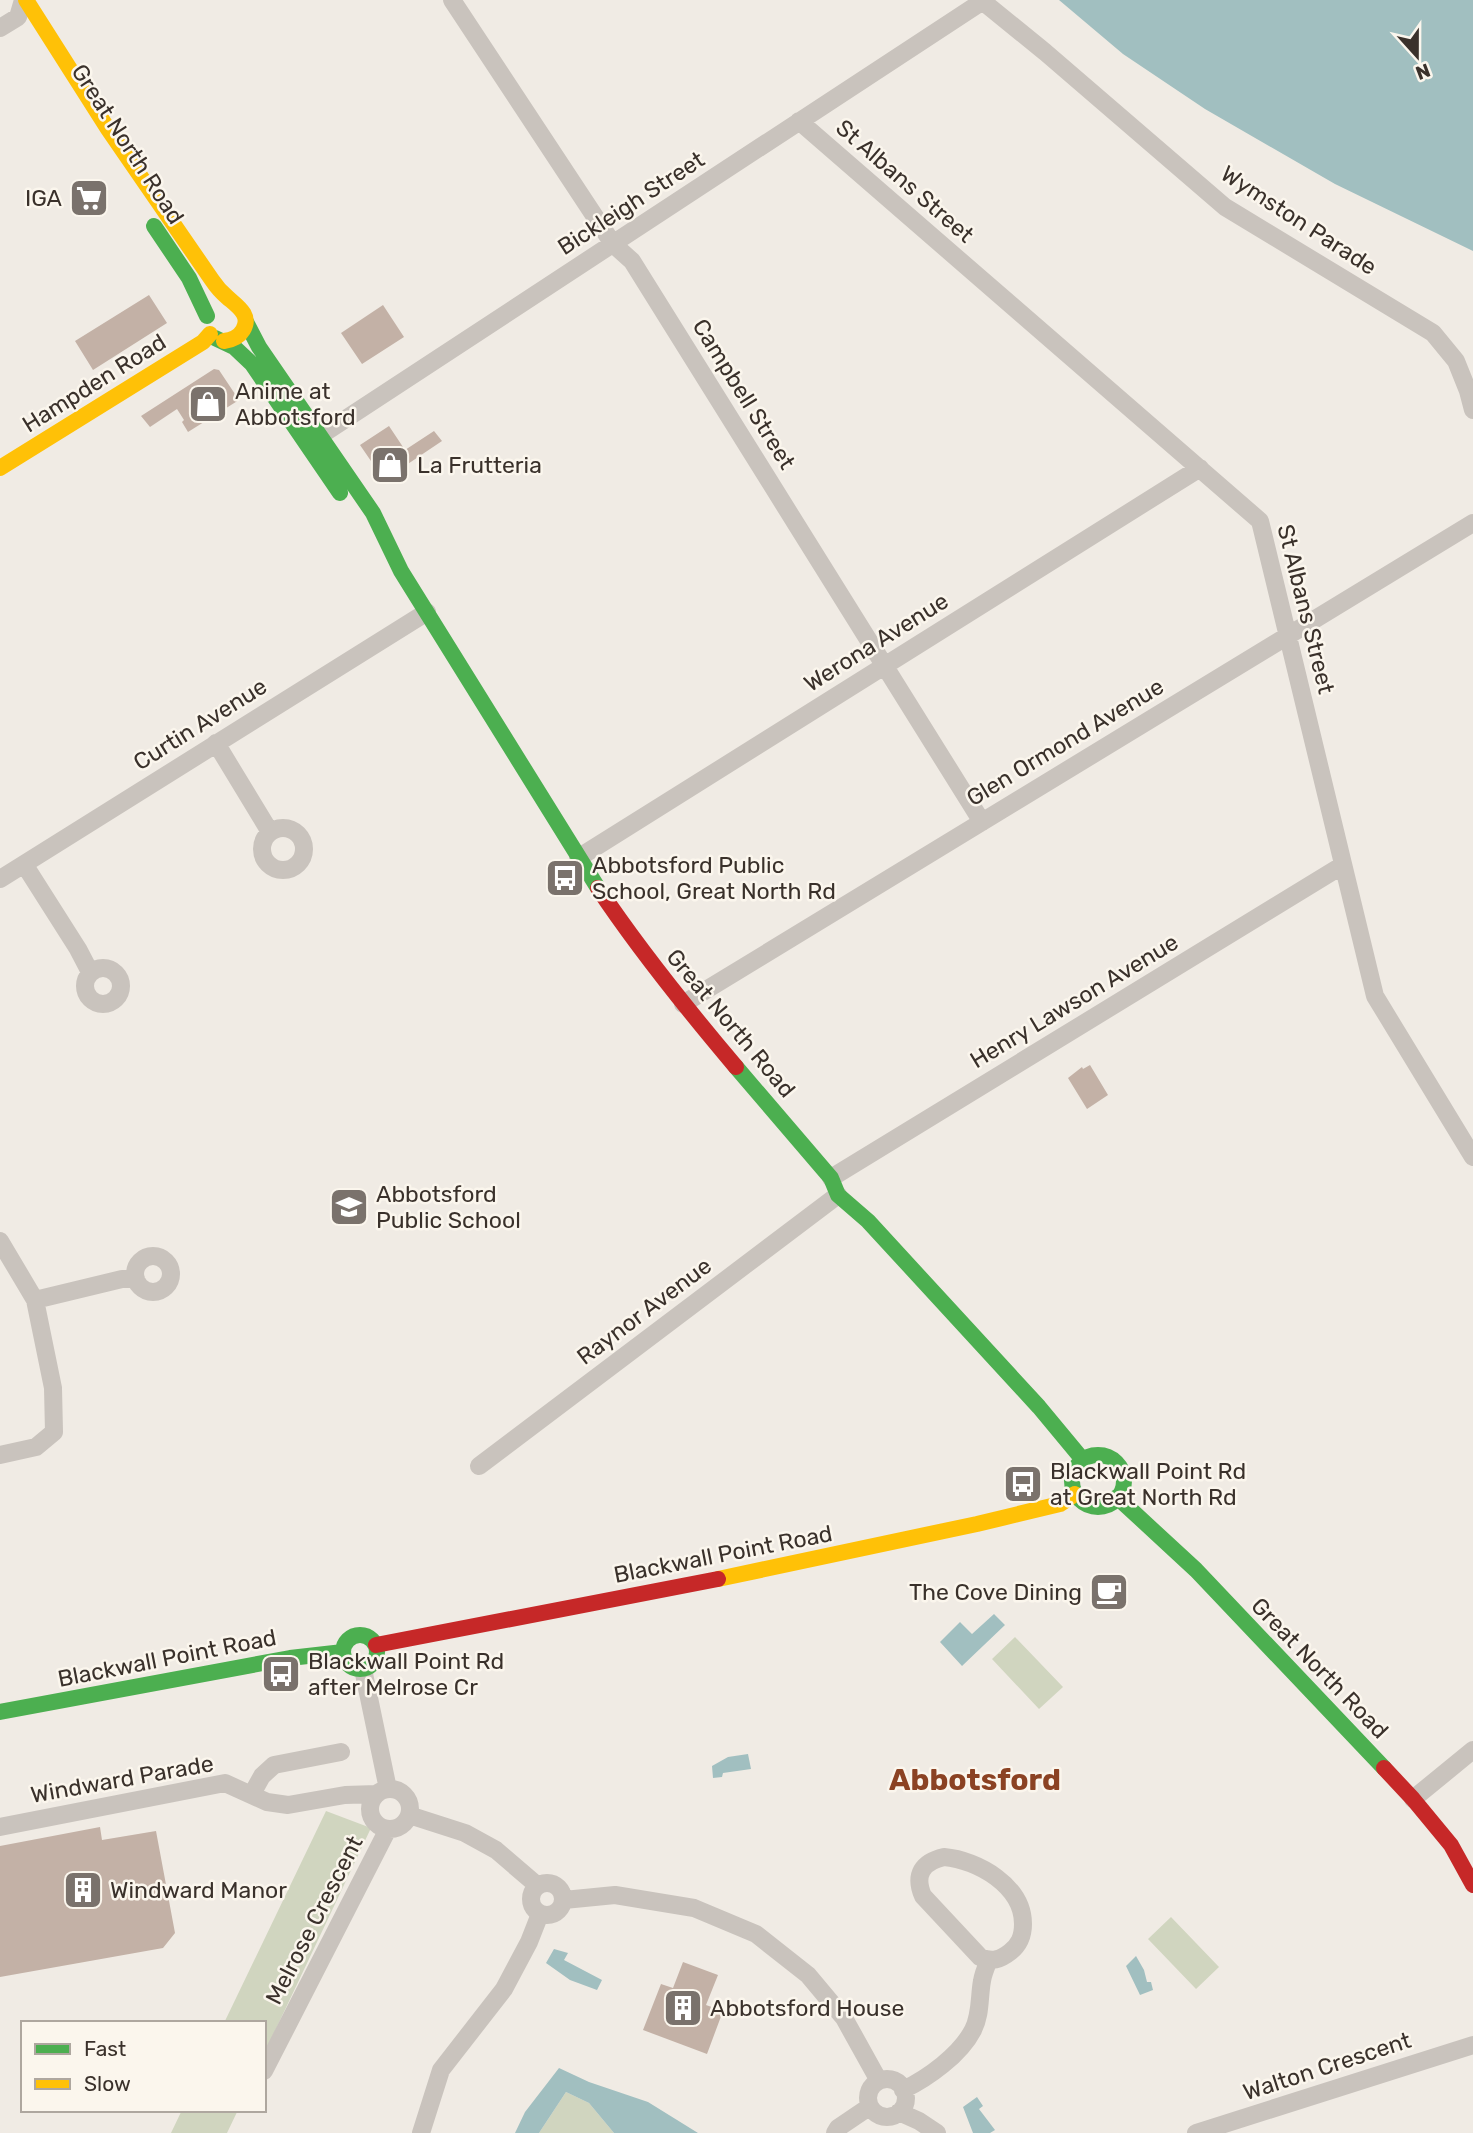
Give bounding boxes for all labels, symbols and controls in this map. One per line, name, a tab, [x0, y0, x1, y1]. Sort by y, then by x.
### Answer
north arrow	[1382, 21, 1452, 91]
text: N	[1412, 58, 1433, 85]
street label: Great North Road	[66, 59, 190, 229]
street label: St Albans Street	[830, 114, 980, 248]
street label: Bickleigh Street	[552, 145, 710, 261]
street label: Wymston Parade	[1216, 159, 1382, 281]
supermarket icon: IGA	[68, 177, 110, 219]
place label: IGA	[25, 184, 62, 212]
street label: Campbell Street	[687, 314, 801, 474]
street label: Hampden Road	[17, 328, 171, 438]
place label: Anime at Abbotsford	[235, 377, 356, 431]
shop icon: Anime at Abbotsford	[187, 383, 229, 425]
shop icon: La Frutteria	[369, 444, 411, 486]
place label: La Frutteria	[417, 451, 542, 479]
street label: St Albans Street	[1271, 521, 1341, 697]
street label: Werona Avenue	[799, 586, 953, 698]
street label: Curtin Avenue	[128, 672, 272, 776]
street label: Glen Ormond Avenue	[961, 672, 1169, 812]
place label: Abbotsford Public School, Great North Rd	[592, 851, 836, 905]
bus stop icon: Abbotsford Public School, Great North Rd	[544, 857, 586, 899]
street label: Henry Lawson Avenue	[965, 928, 1183, 1074]
street label: Great North Road	[661, 943, 801, 1103]
place label: Abbotsford Public School	[376, 1180, 521, 1234]
school or university icon: Abbotsford Public School	[328, 1186, 370, 1228]
street label: Raynor Avenue	[571, 1251, 717, 1371]
place label: Blackwall Point Rd at Great North Rd	[1050, 1457, 1246, 1511]
bus stop icon: Blackwall Point Rd at Great North Rd	[1002, 1463, 1044, 1505]
street label: Blackwall Point Road	[611, 1519, 835, 1589]
cafe icon: The Cove Dining	[1088, 1571, 1130, 1613]
place label: The Cove Dining	[909, 1578, 1082, 1606]
street label: Great North Road	[1246, 1592, 1394, 1744]
street label: Blackwall Point Road	[55, 1623, 279, 1693]
place label: Blackwall Point Rd after Melrose Cr	[308, 1647, 504, 1701]
bus stop icon: Blackwall Point Rd after Melrose Cr	[260, 1653, 302, 1695]
street label: Windward Parade	[28, 1749, 216, 1809]
district label: Abbotsford	[889, 1762, 1061, 1798]
street label: Melrose Crescent	[259, 1831, 369, 2009]
building icon: Windward Manor	[62, 1869, 104, 1911]
place label: Windward Manor	[110, 1876, 287, 1904]
building icon: Abbotsford House	[662, 1987, 704, 2029]
place label: Abbotsford House	[710, 1994, 904, 2022]
legend	[21, 2021, 266, 2112]
street label: Walton Crescent	[1240, 2026, 1414, 2106]
text: Fast	[84, 2036, 126, 2061]
text: Slow	[84, 2071, 131, 2096]

